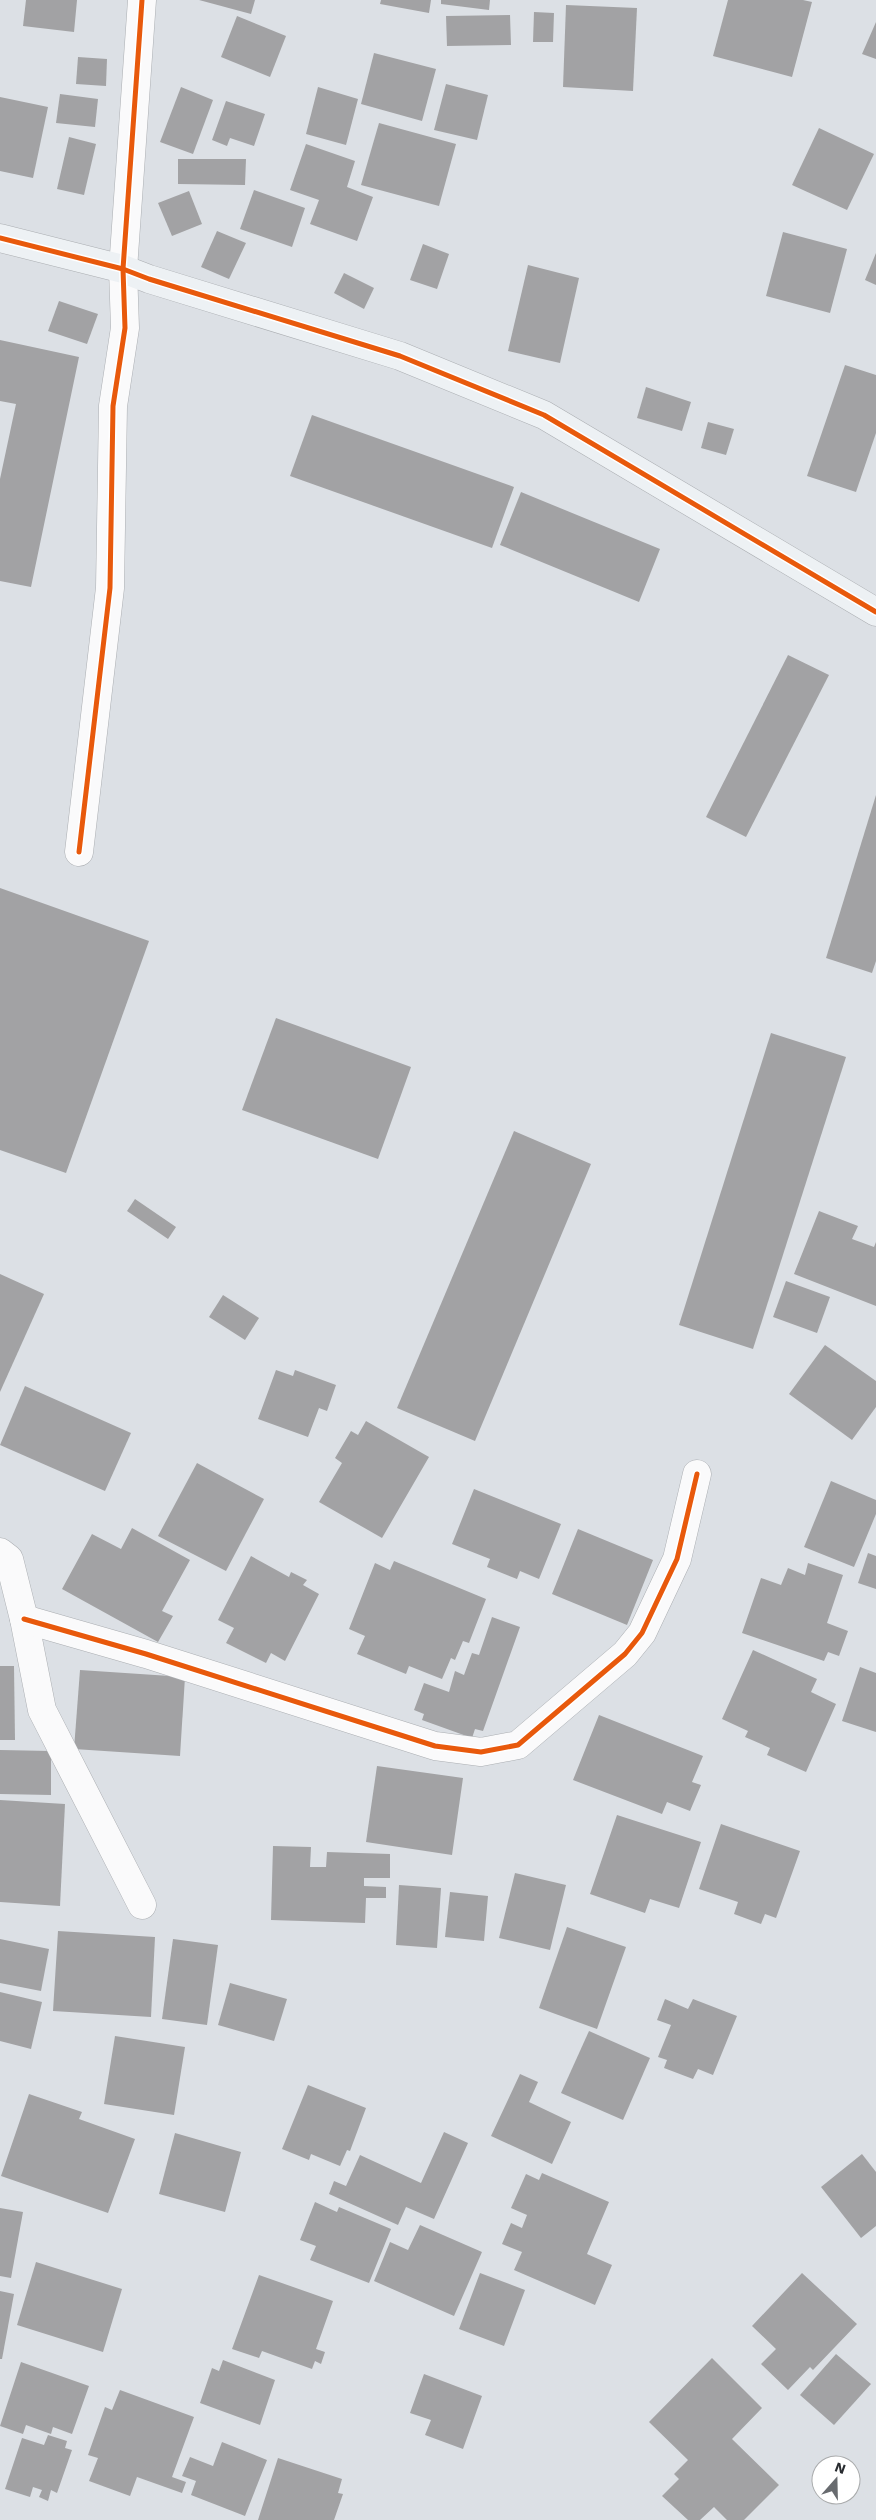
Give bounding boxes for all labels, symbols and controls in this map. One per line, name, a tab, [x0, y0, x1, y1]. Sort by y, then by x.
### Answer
north arrow	[811, 2455, 861, 2505]
text: N	[833, 2458, 848, 2477]

